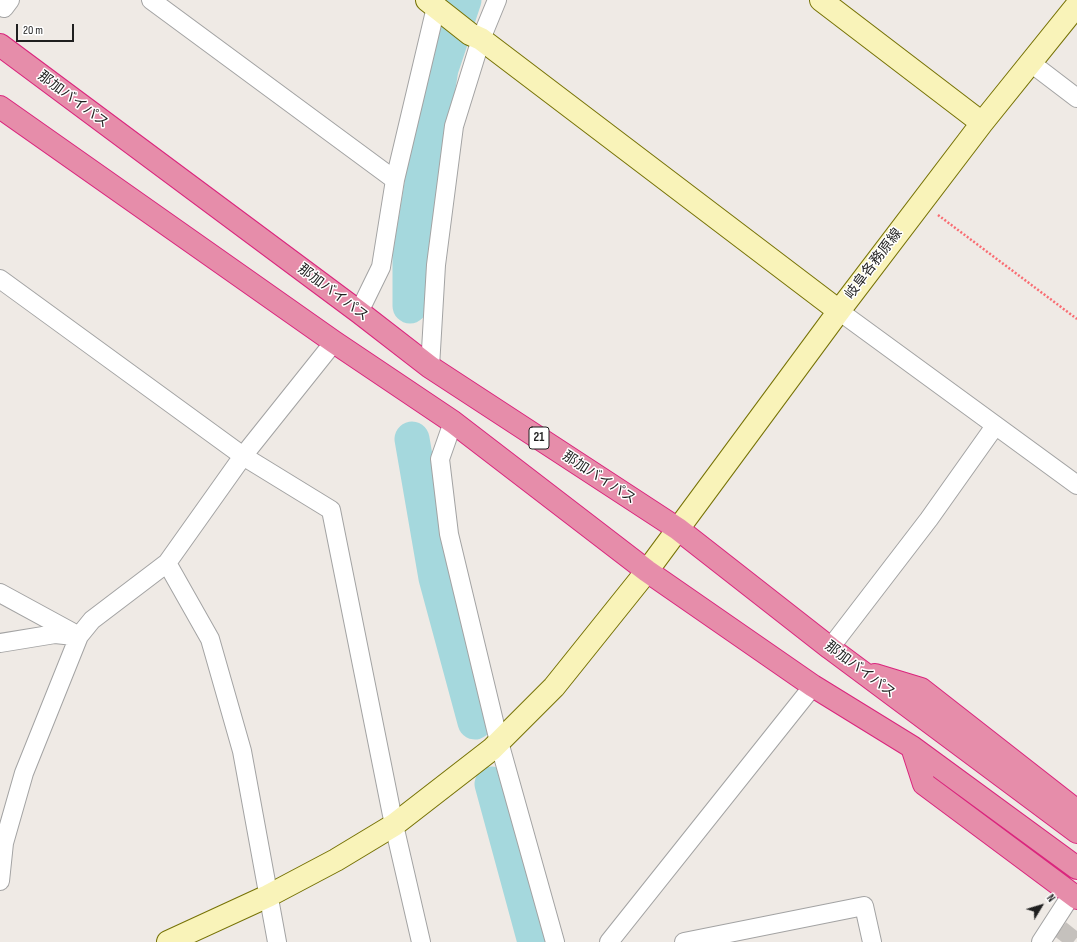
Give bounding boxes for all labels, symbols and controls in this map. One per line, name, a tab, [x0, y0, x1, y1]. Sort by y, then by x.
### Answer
scale bar	[18, 16, 76, 42]
text: 20 m	[23, 23, 43, 38]
street label: 那加バイパス	[34, 68, 112, 132]
street label: 岐阜各務原線	[842, 225, 906, 303]
street label: 那加バイパス	[294, 261, 372, 325]
road number: 21	[529, 427, 549, 449]
street label: 那加バイパス	[559, 448, 639, 508]
street label: 那加バイパス	[821, 638, 899, 702]
north arrow	[1021, 886, 1061, 926]
text: N	[1044, 892, 1058, 905]

